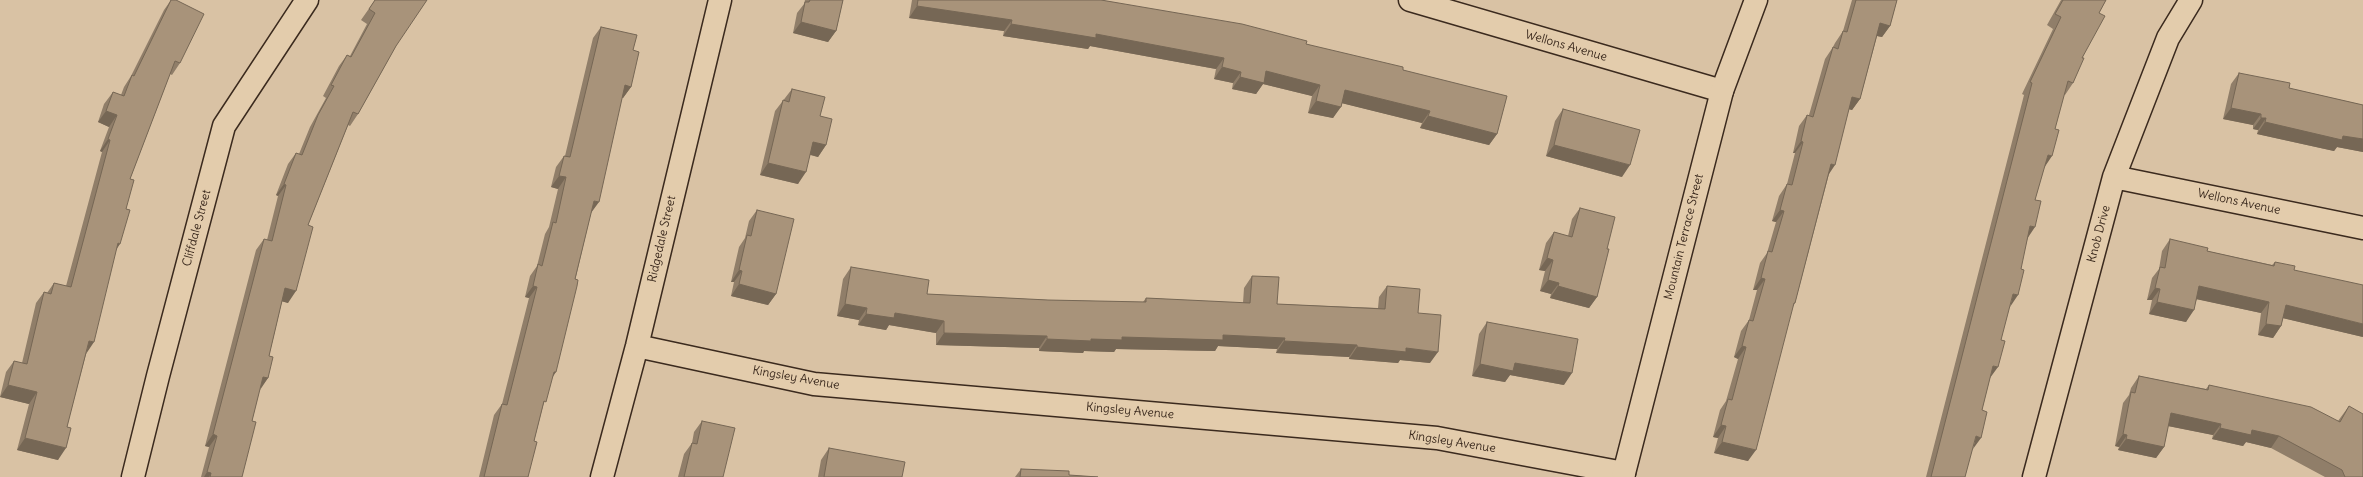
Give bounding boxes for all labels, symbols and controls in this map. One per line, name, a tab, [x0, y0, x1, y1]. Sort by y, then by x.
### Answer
street label: Wellons Avenue	[1523, 27, 1609, 65]
street label: Mountain Terrace Street	[1661, 173, 1707, 301]
street label: Wellons Avenue	[2196, 186, 2282, 218]
street label: Cliffdale Street	[180, 188, 214, 268]
street label: Ridgedale Street	[645, 194, 679, 284]
street label: Knob Drive	[2084, 204, 2114, 264]
street label: Kingsley Avenue	[751, 363, 841, 393]
street label: Kingsley Avenue	[1085, 400, 1175, 422]
street label: Kingsley Avenue	[1407, 428, 1497, 456]

